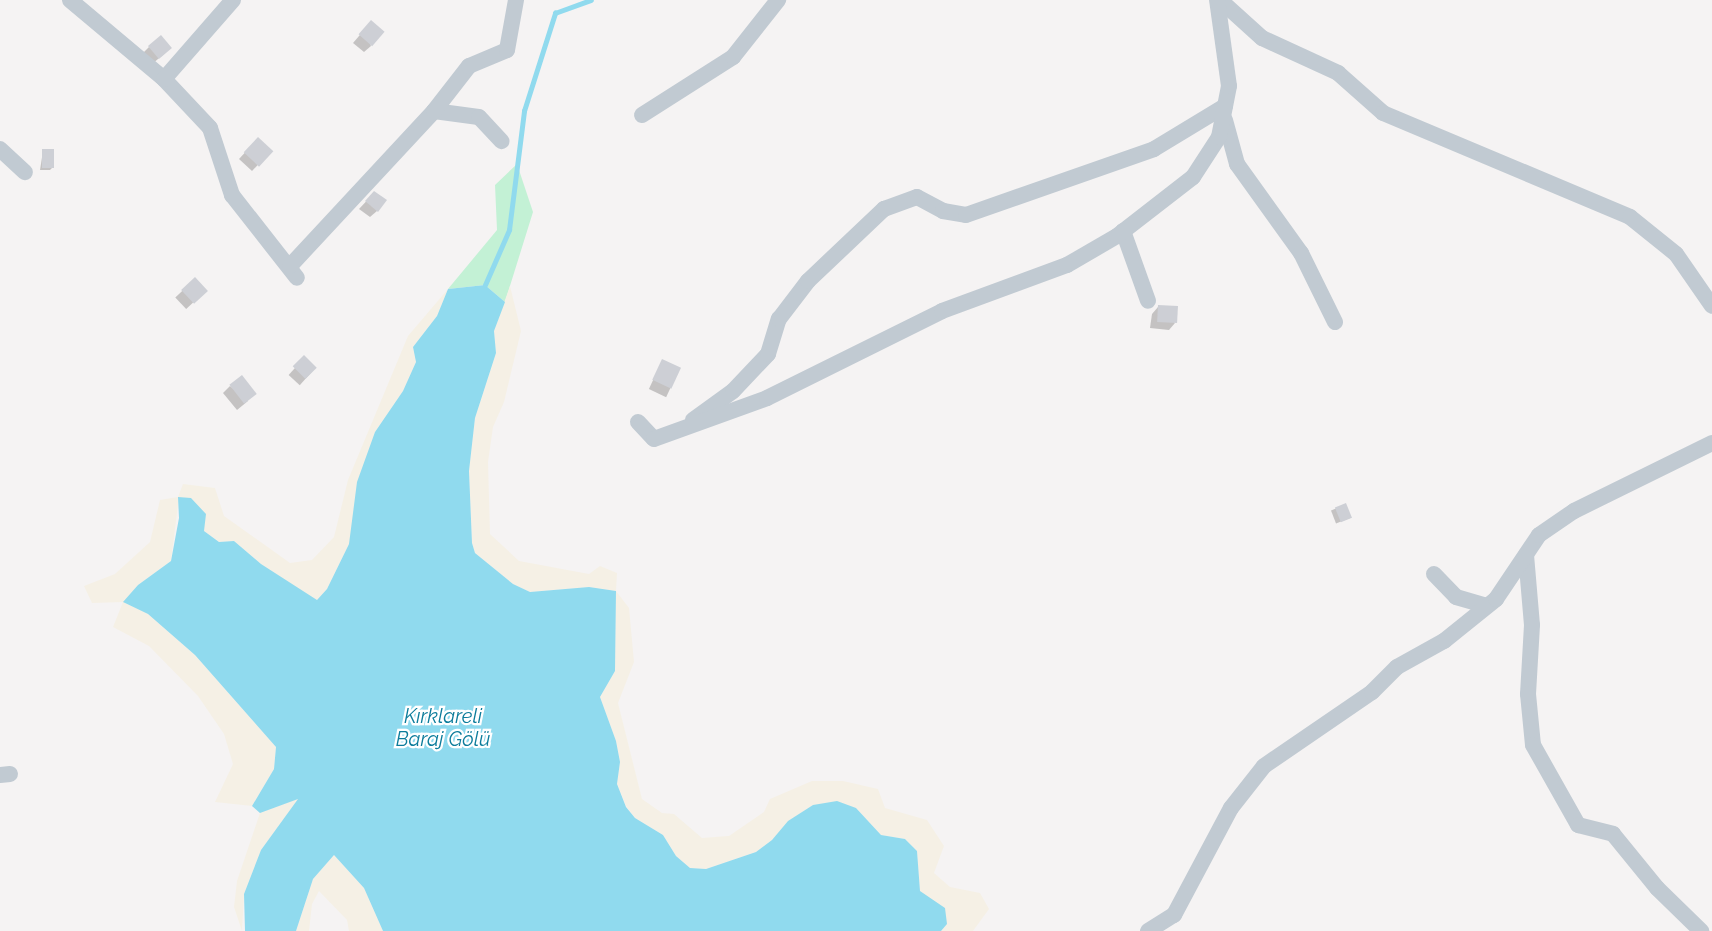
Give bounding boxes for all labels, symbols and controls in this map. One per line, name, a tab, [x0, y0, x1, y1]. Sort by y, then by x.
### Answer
water label: Kırklareli Baraj Gölü	[396, 705, 490, 752]

